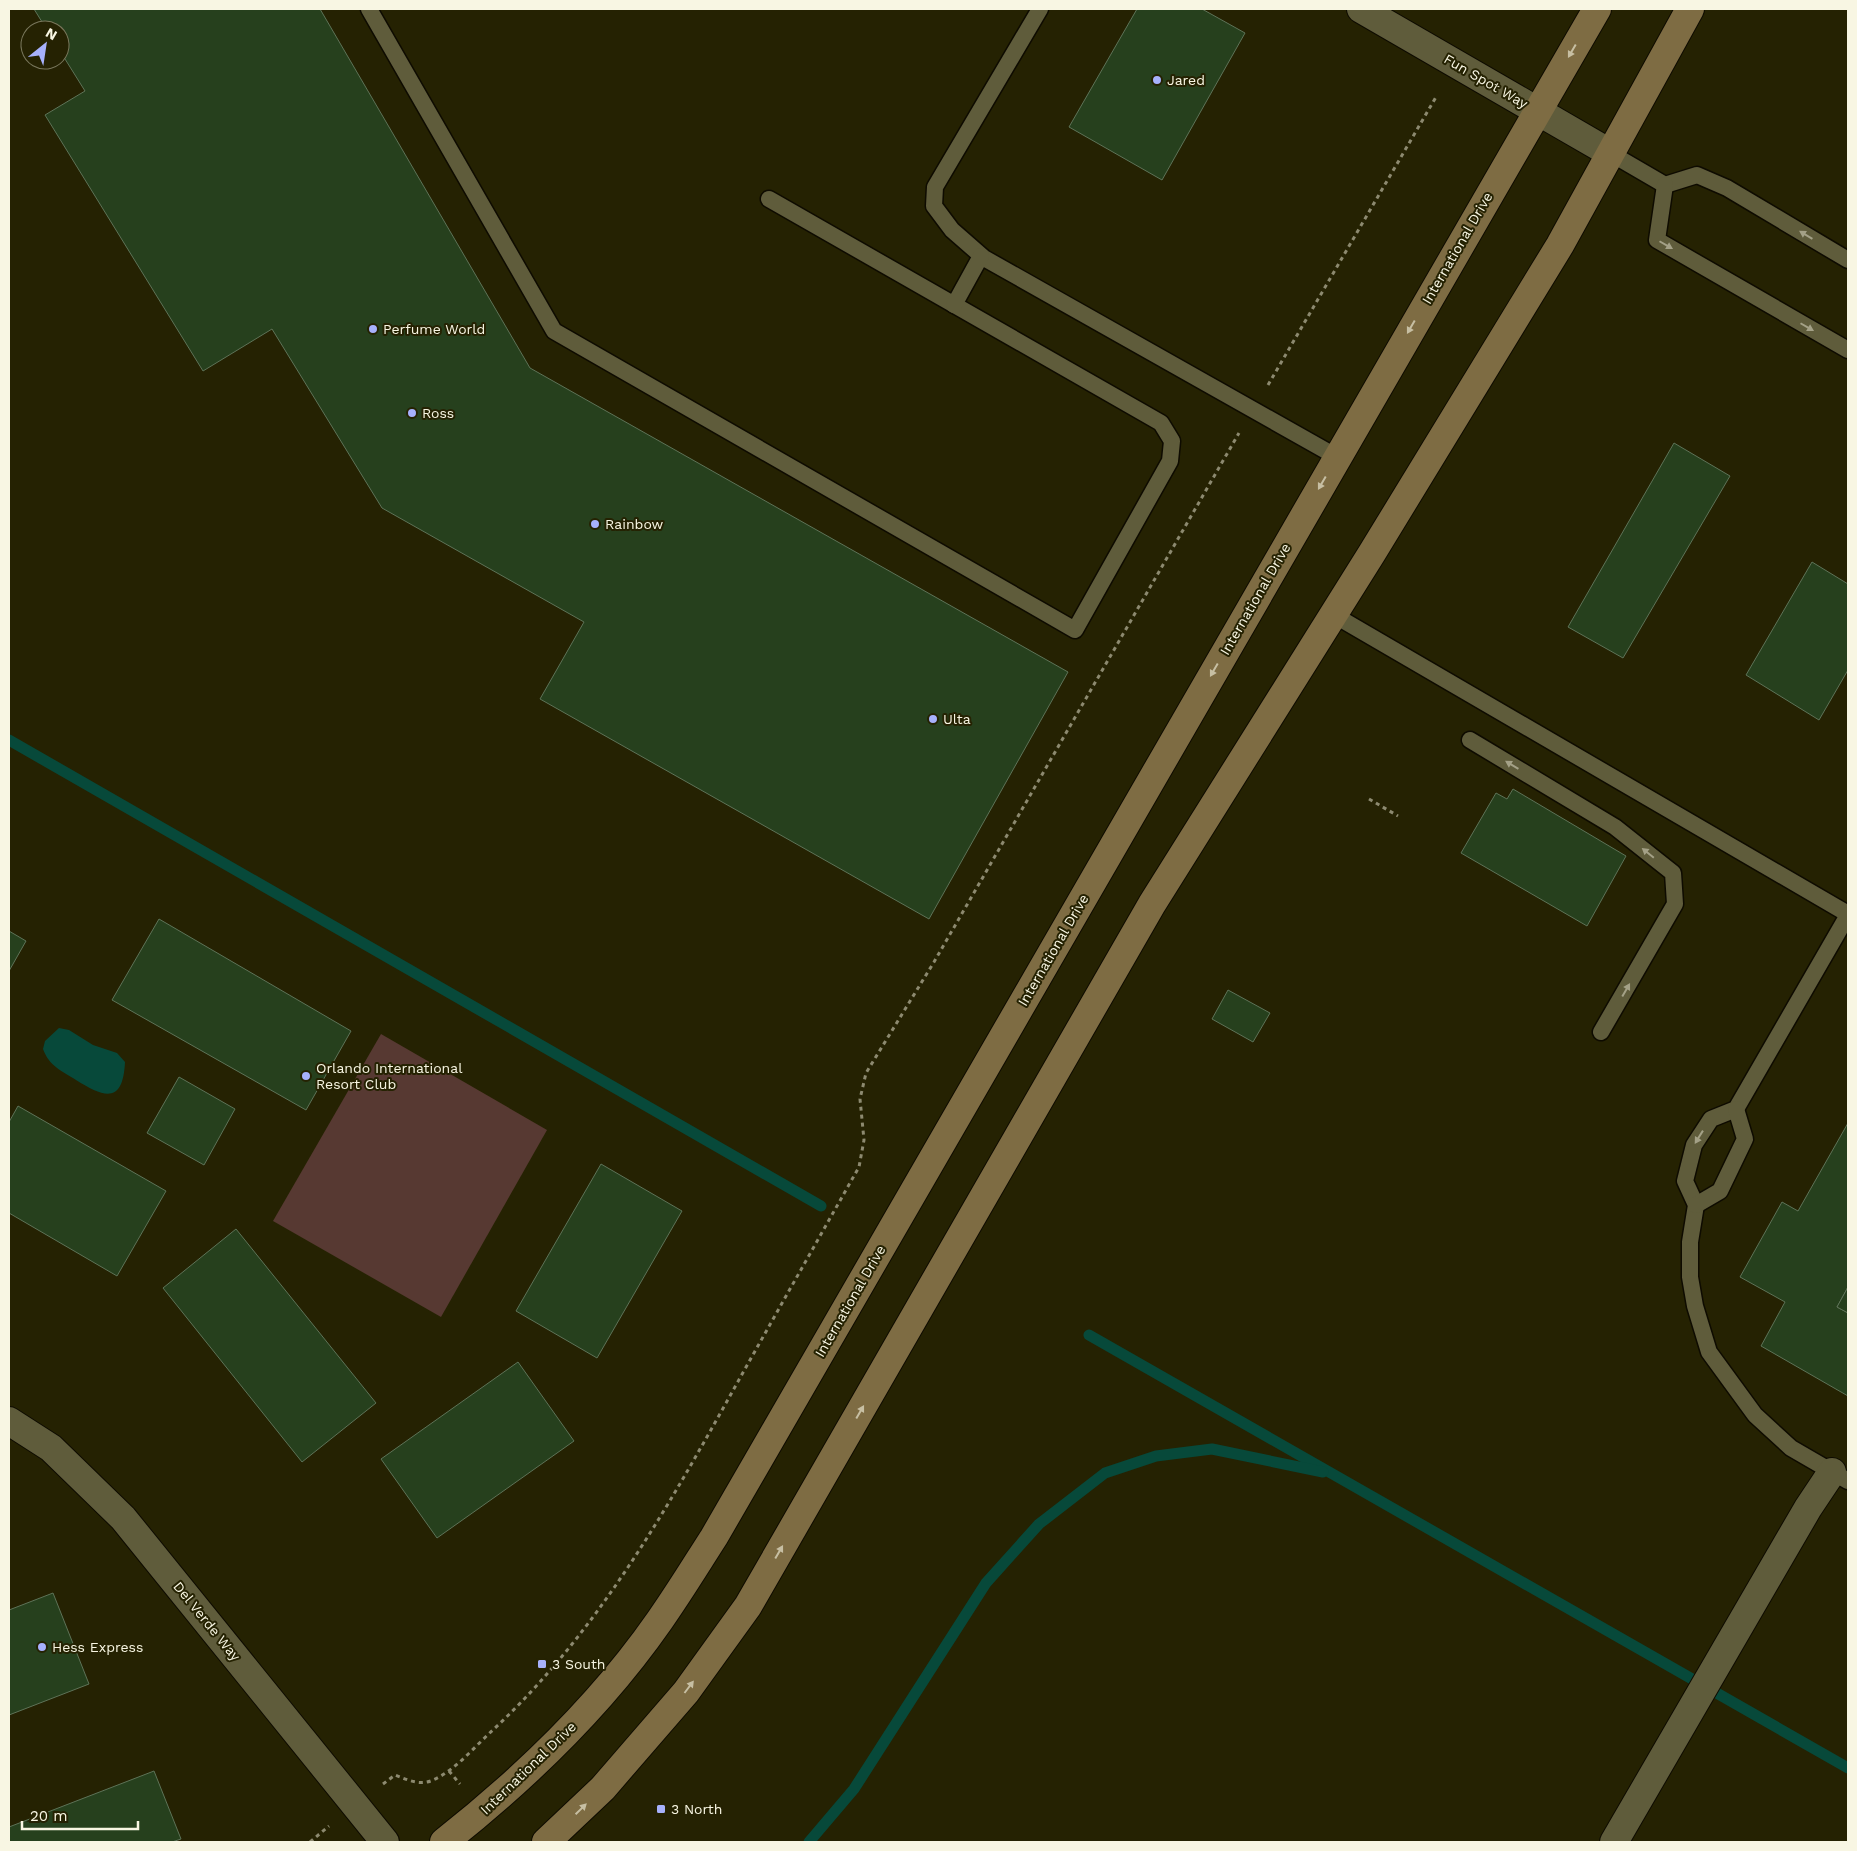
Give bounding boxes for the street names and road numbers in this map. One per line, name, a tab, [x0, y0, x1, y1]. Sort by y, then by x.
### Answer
street label: Fun Spot Way	[1441, 51, 1531, 112]
street label: International Drive	[1418, 189, 1496, 307]
street label: International Drive	[1216, 540, 1294, 658]
street label: International Drive	[1014, 891, 1092, 1009]
street label: International Drive	[811, 1242, 889, 1360]
street label: Del Verde Way	[170, 1578, 244, 1664]
street label: International Drive	[477, 1718, 579, 1818]

